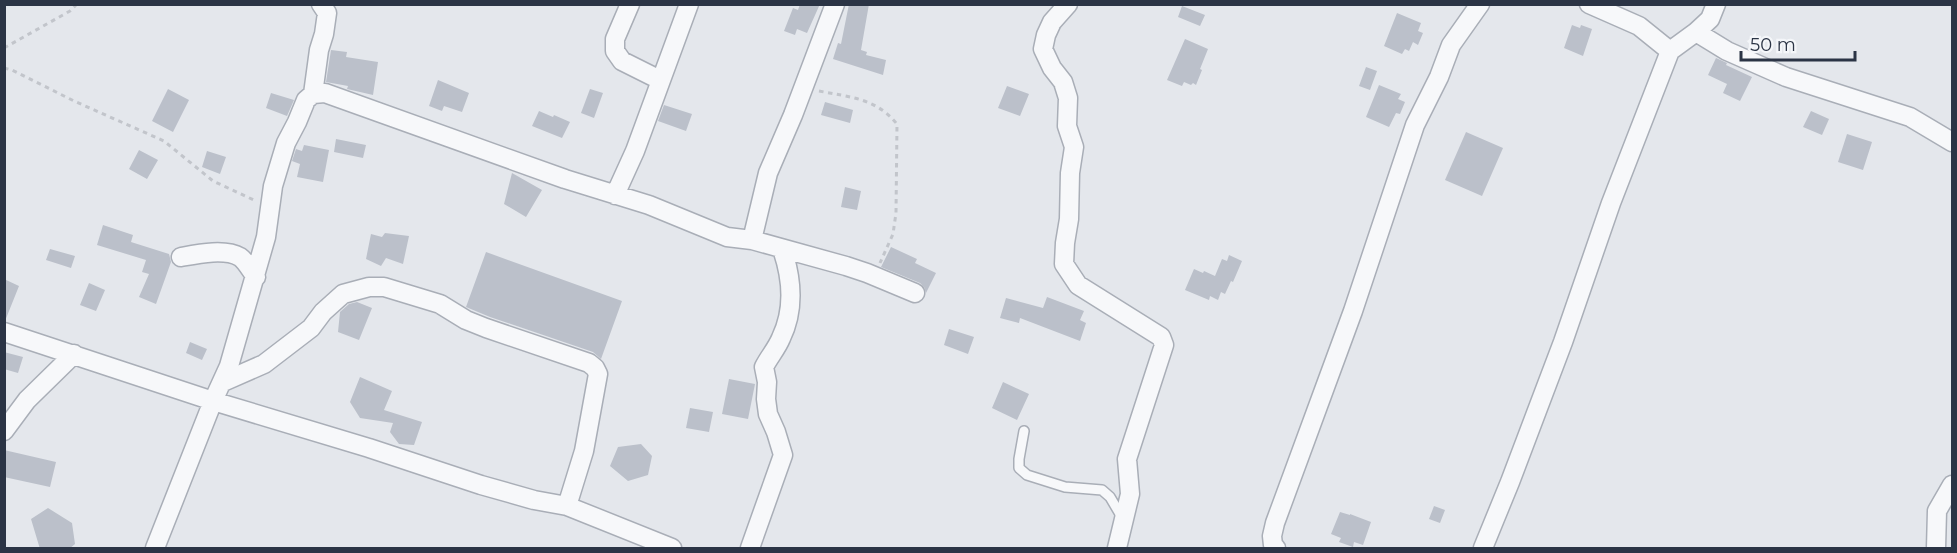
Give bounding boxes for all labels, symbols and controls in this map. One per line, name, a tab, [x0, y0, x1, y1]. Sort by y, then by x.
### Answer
scale bar	[1741, 24, 1855, 62]
text: 50 m	[1750, 34, 1796, 56]

